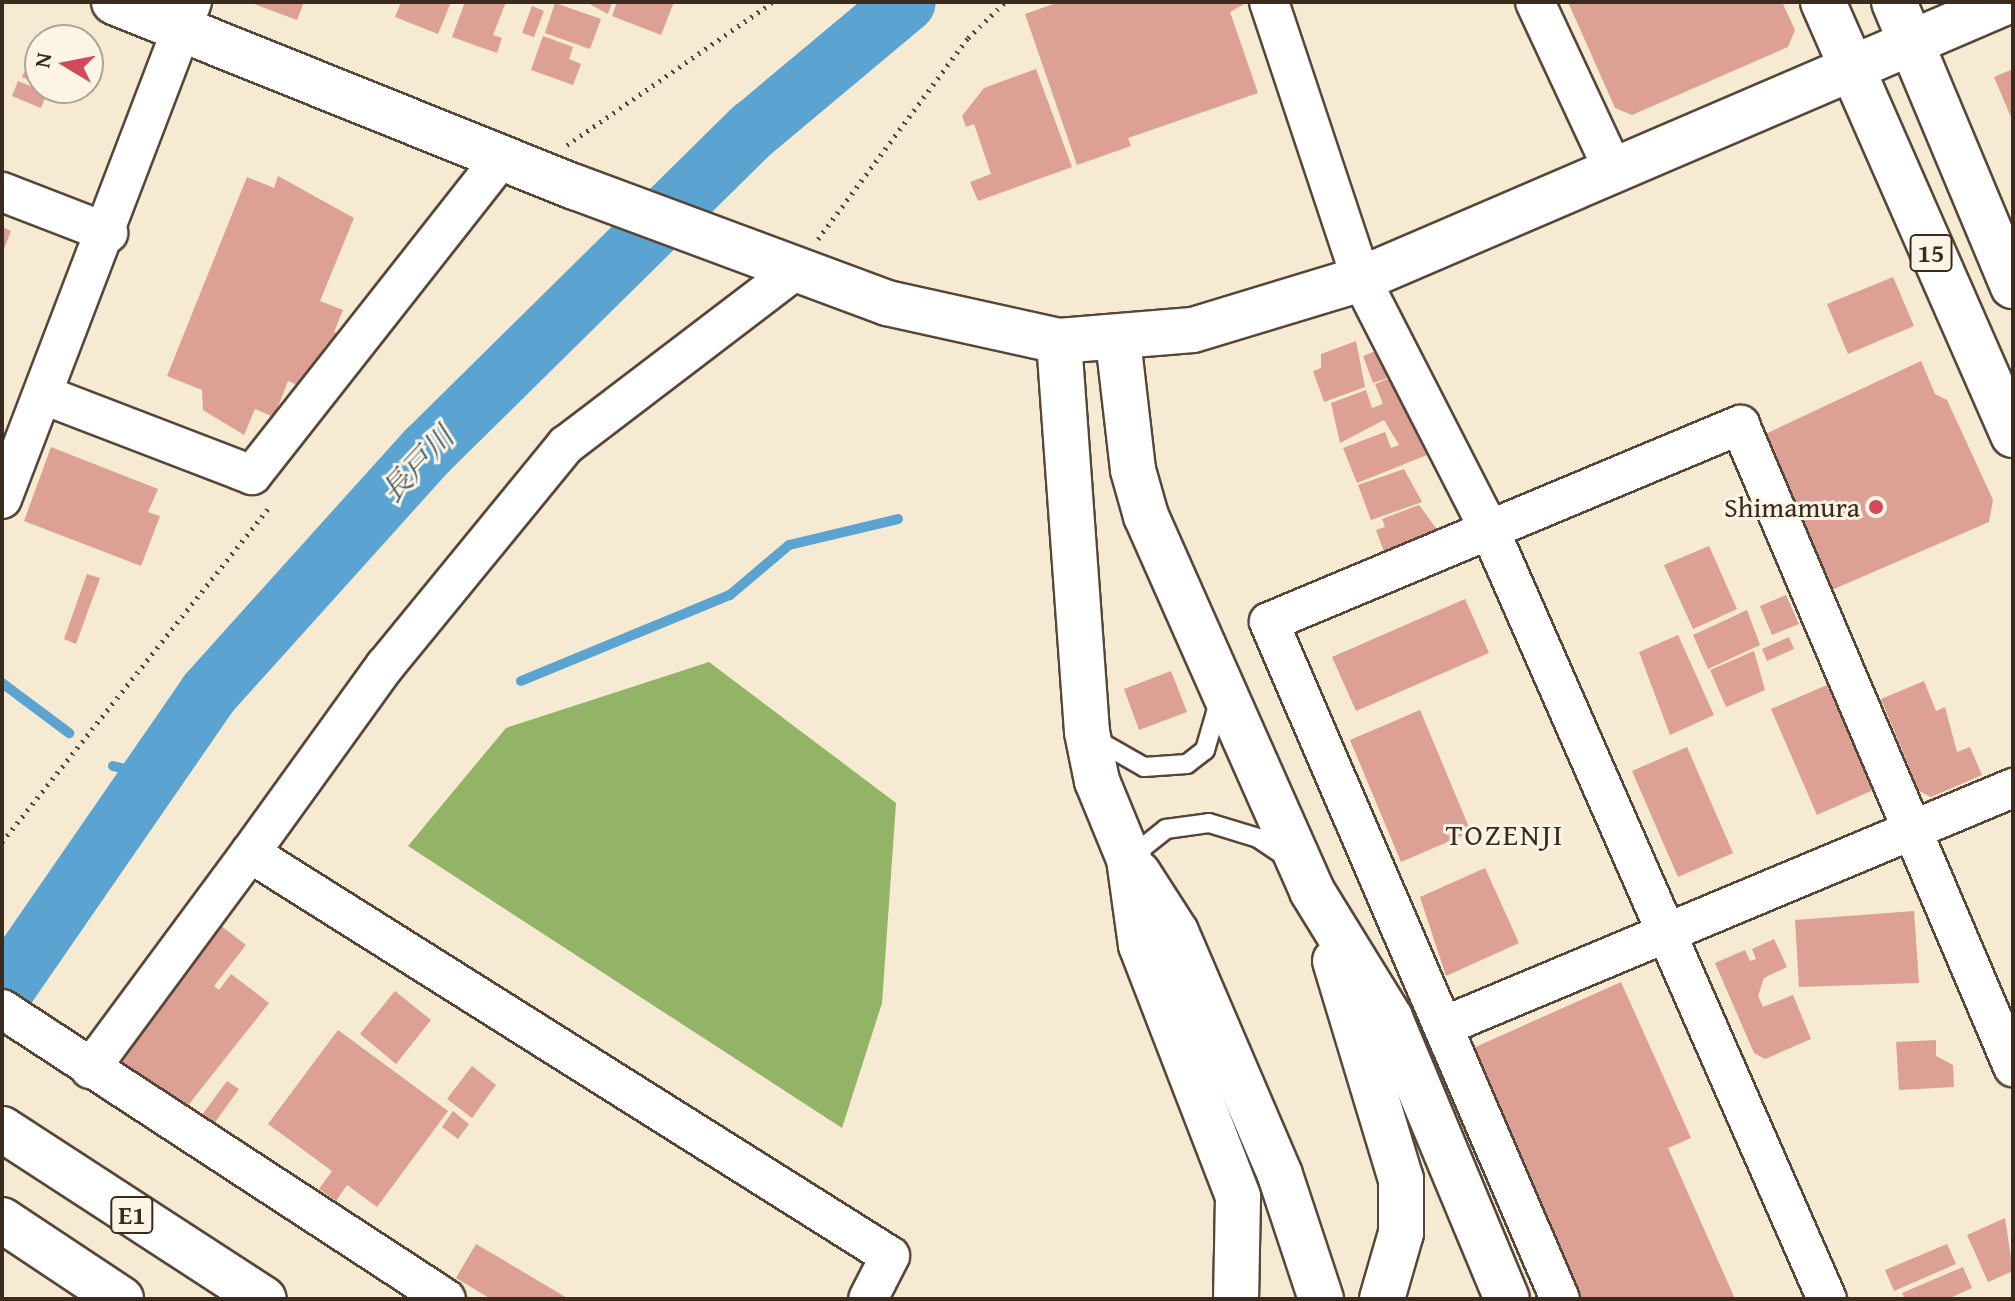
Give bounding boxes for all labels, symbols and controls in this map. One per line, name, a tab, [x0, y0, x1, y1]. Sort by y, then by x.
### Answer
north arrow	[24, 24, 104, 104]
text: N	[25, 50, 59, 70]
road number: 15	[1909, 231, 1953, 275]
water label: 長戸川	[373, 419, 461, 509]
place label: Shimamura	[1724, 490, 1860, 524]
marker: Shimamura	[1867, 498, 1885, 516]
district label: TOZENJI	[1446, 816, 1564, 852]
road number: E1	[110, 1193, 154, 1237]

